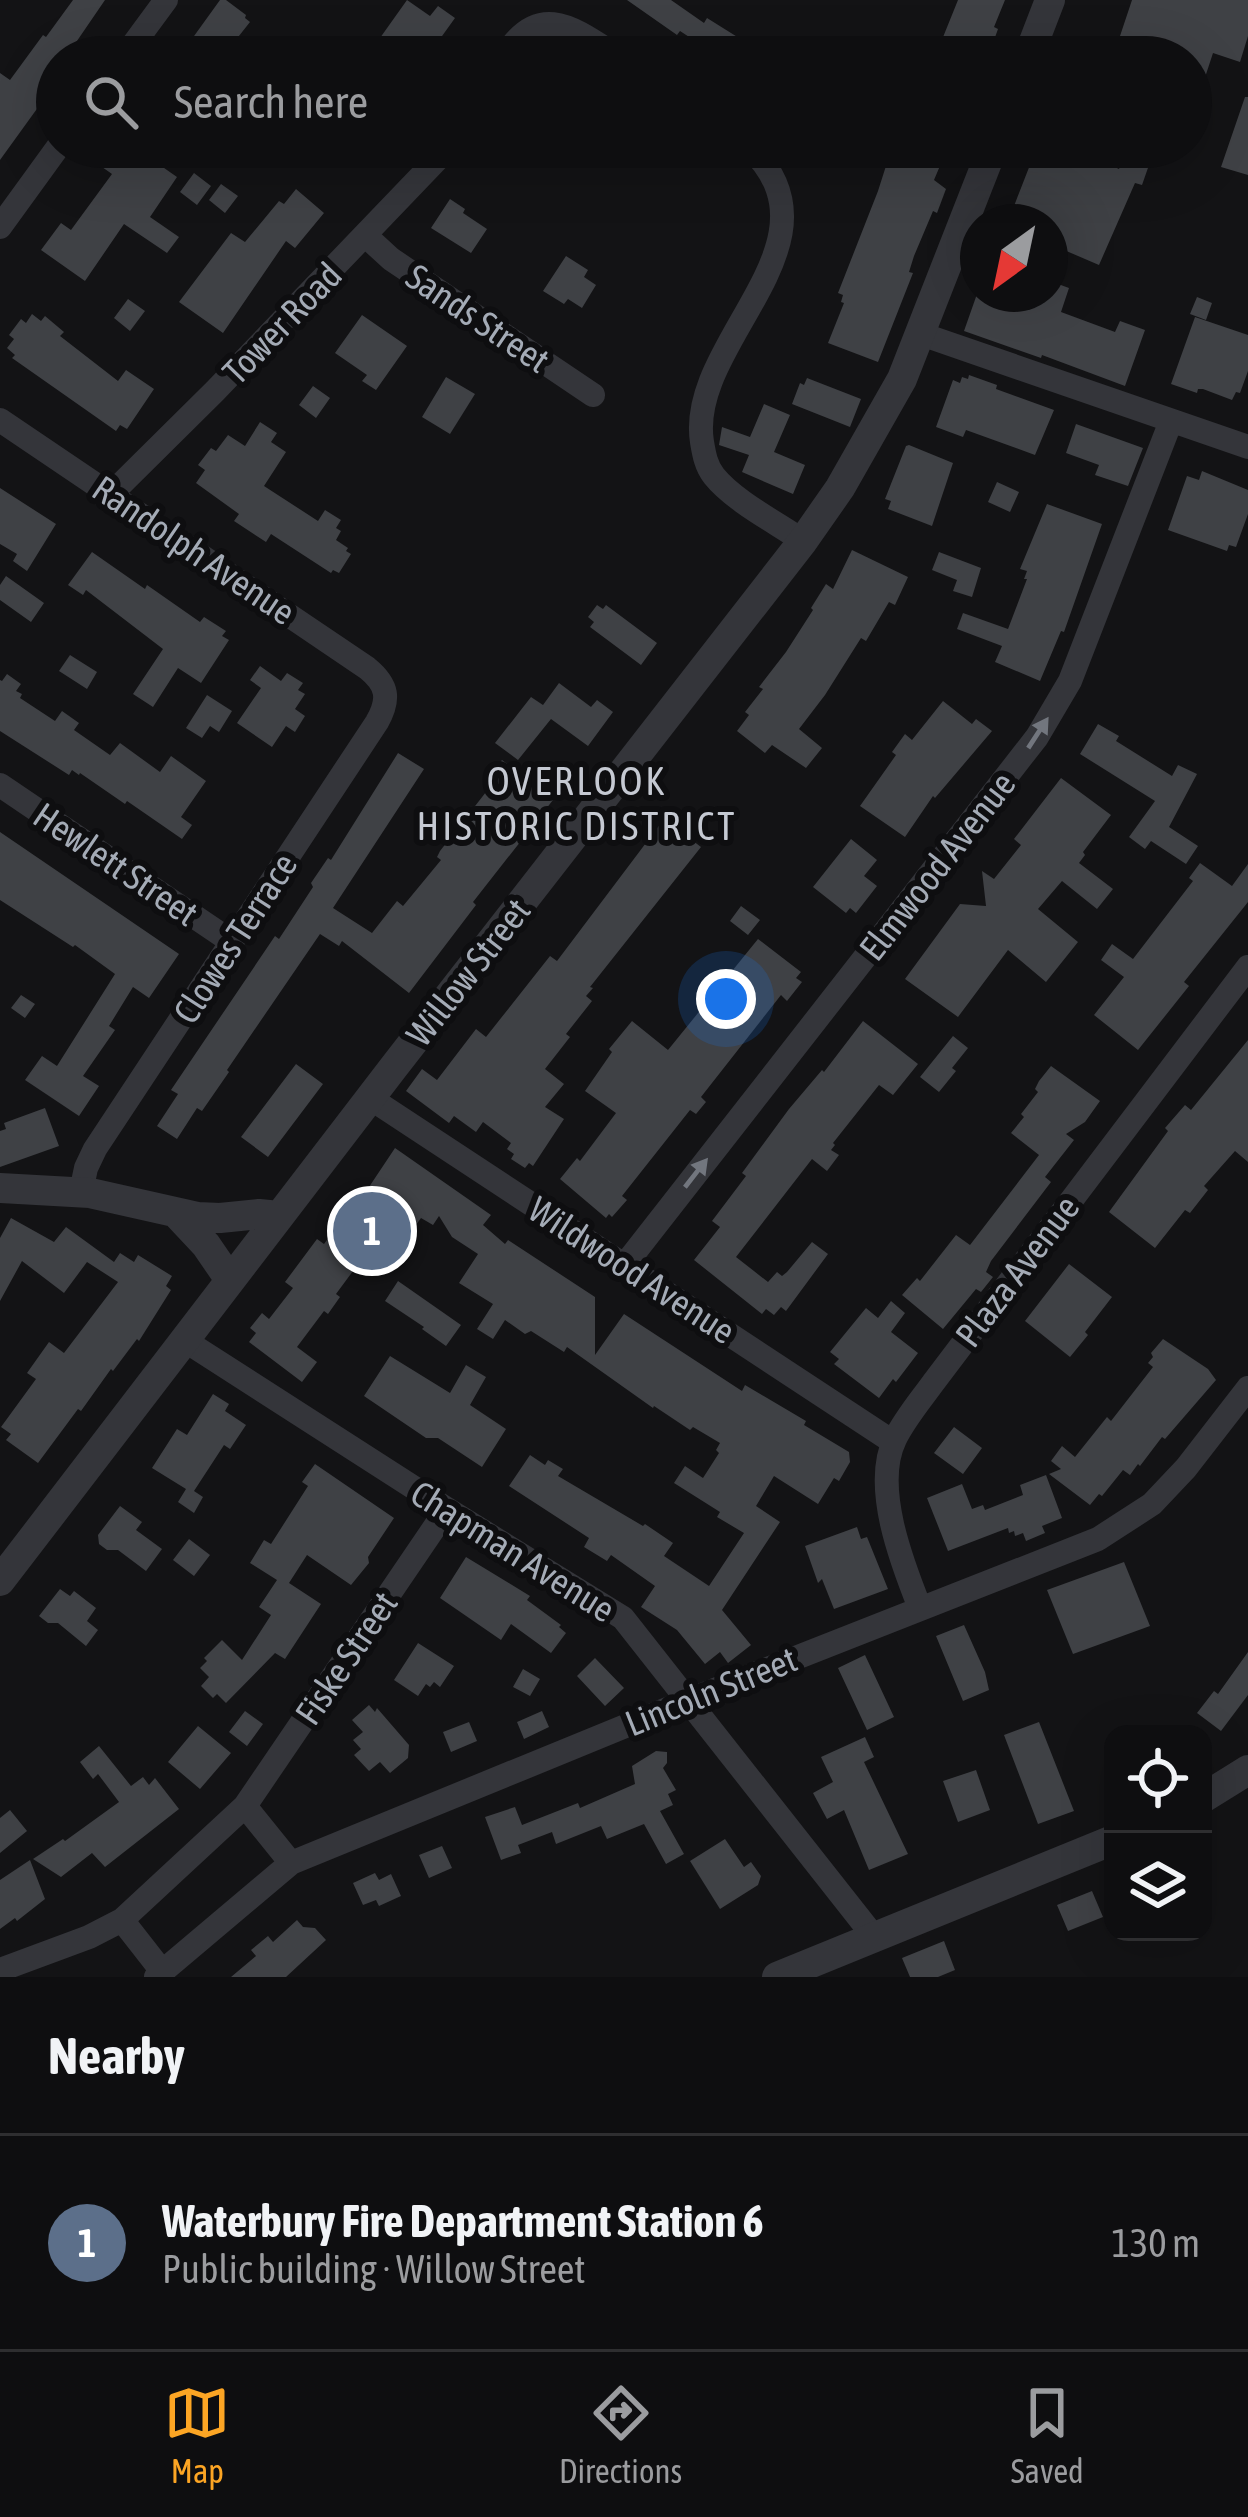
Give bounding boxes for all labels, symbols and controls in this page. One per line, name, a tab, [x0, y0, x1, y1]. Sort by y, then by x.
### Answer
search box	[36, 36, 1212, 168]
icon: search	[78, 69, 144, 135]
text: Search here	[174, 76, 368, 128]
north arrow	[960, 204, 1068, 312]
street label: Tower Road	[214, 254, 350, 392]
street label: Sands Street	[399, 255, 557, 381]
street label: Randolph Avenue	[85, 467, 303, 633]
one-way arrow	[1027, 716, 1049, 749]
district label: OVERLOOK HISTORIC DISTRICT	[417, 759, 737, 848]
street label: Elmwood Avenue	[850, 763, 1024, 969]
street label: Hewlett Street	[26, 794, 206, 934]
street label: Clowes Terrace	[165, 845, 305, 1031]
street label: Willow Street	[398, 890, 538, 1054]
your location	[696, 969, 756, 1029]
one-way arrow	[683, 1158, 708, 1189]
pin: 1	[333, 1186, 411, 1276]
street label: Plaza Avenue	[947, 1187, 1087, 1355]
street label: Wildwood Avenue	[521, 1188, 743, 1352]
street label: Chapman Avenue	[403, 1472, 623, 1630]
street label: Fiske Street	[286, 1584, 406, 1732]
street label: Lincoln Street	[619, 1638, 803, 1744]
map controls	[1104, 1725, 1212, 1941]
button: locate	[1104, 1725, 1212, 1833]
button: layers	[1104, 1833, 1212, 1941]
text: Nearby	[48, 2026, 185, 2085]
text: Waterbury Fire Department Station 6	[162, 2195, 764, 2247]
text: 1	[78, 2221, 96, 2265]
text: 130 m	[1112, 2221, 1200, 2265]
text: Public building · Willow Street	[162, 2247, 586, 2291]
tab: Map	[164, 2380, 230, 2490]
tab: Directions	[559, 2380, 682, 2490]
tab: Saved	[1011, 2380, 1084, 2490]

